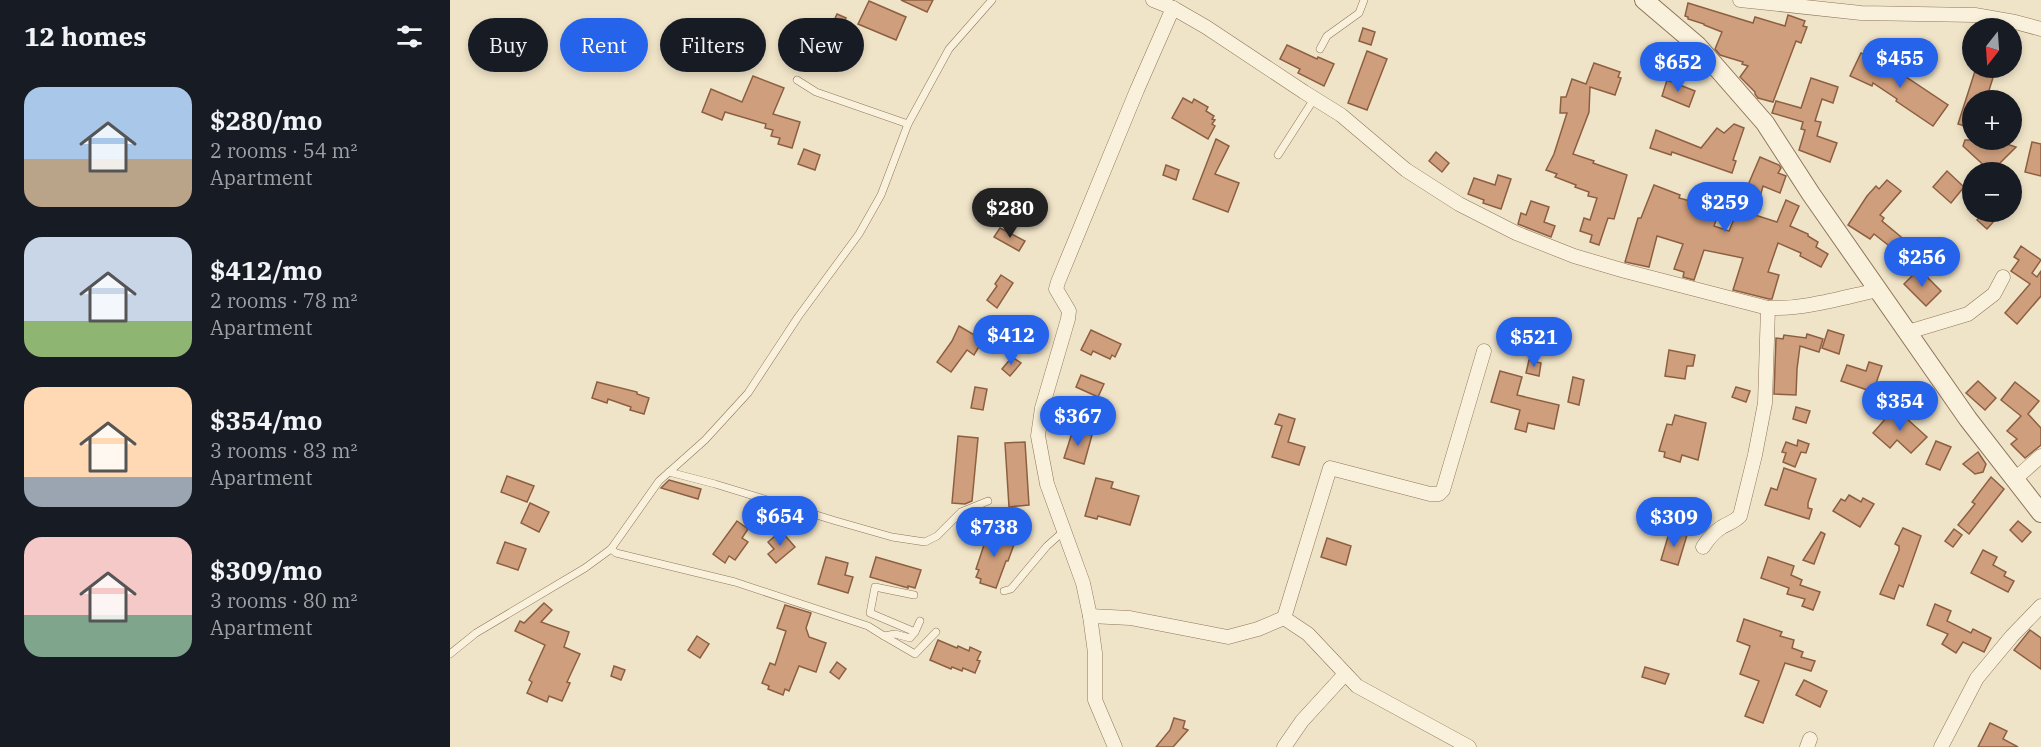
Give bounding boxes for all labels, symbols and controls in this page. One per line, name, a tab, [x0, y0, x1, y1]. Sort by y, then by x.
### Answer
chip: Buy	[468, 18, 548, 72]
chip: Rent	[560, 18, 648, 72]
chip: Filters	[660, 18, 766, 72]
chip: New	[778, 18, 864, 72]
north arrow	[1962, 18, 2022, 78]
map controls	[1962, 18, 2022, 222]
text: 12 homes	[24, 19, 146, 53]
icon: filters	[393, 20, 426, 53]
pin: $455	[1864, 38, 1936, 89]
pin: $652	[1642, 42, 1714, 93]
text: $455	[1876, 44, 1924, 71]
text: $652	[1654, 48, 1702, 75]
button: +	[1962, 90, 2022, 150]
text: $280/mo	[210, 103, 322, 137]
icon: home	[72, 111, 144, 183]
text: 2 rooms · 54 m²	[210, 137, 357, 164]
button: −	[1962, 162, 2022, 222]
text: Apartment	[210, 164, 313, 191]
pin: $259	[1689, 182, 1761, 233]
pin: $280	[974, 188, 1046, 239]
text: $259	[1701, 188, 1749, 215]
text: $280	[986, 194, 1034, 221]
pin: $256	[1886, 237, 1958, 288]
text: $256	[1898, 243, 1946, 270]
text: $412/mo	[210, 253, 322, 287]
icon: home	[72, 261, 144, 333]
text: 2 rooms · 78 m²	[210, 287, 357, 314]
text: Apartment	[210, 314, 313, 341]
pin: $412	[975, 315, 1047, 366]
pin: $521	[1498, 317, 1570, 368]
text: $412	[987, 321, 1035, 348]
text: $521	[1510, 323, 1558, 350]
pin: $354	[1864, 381, 1936, 432]
text: $354	[1876, 387, 1924, 414]
pin: $367	[1042, 396, 1114, 447]
text: $367	[1054, 402, 1102, 429]
text: $354/mo	[210, 403, 322, 437]
icon: home	[72, 411, 144, 483]
text: 3 rooms · 83 m²	[210, 437, 357, 464]
text: Apartment	[210, 464, 313, 491]
pin: $654	[744, 496, 816, 547]
pin: $309	[1638, 497, 1710, 548]
text: $654	[756, 502, 804, 529]
text: $309	[1650, 503, 1698, 530]
pin: $738	[958, 507, 1030, 558]
text: $738	[970, 513, 1018, 540]
text: $309/mo	[210, 553, 322, 587]
icon: home	[72, 561, 144, 633]
text: 3 rooms · 80 m²	[210, 587, 357, 614]
text: Apartment	[210, 614, 313, 641]

